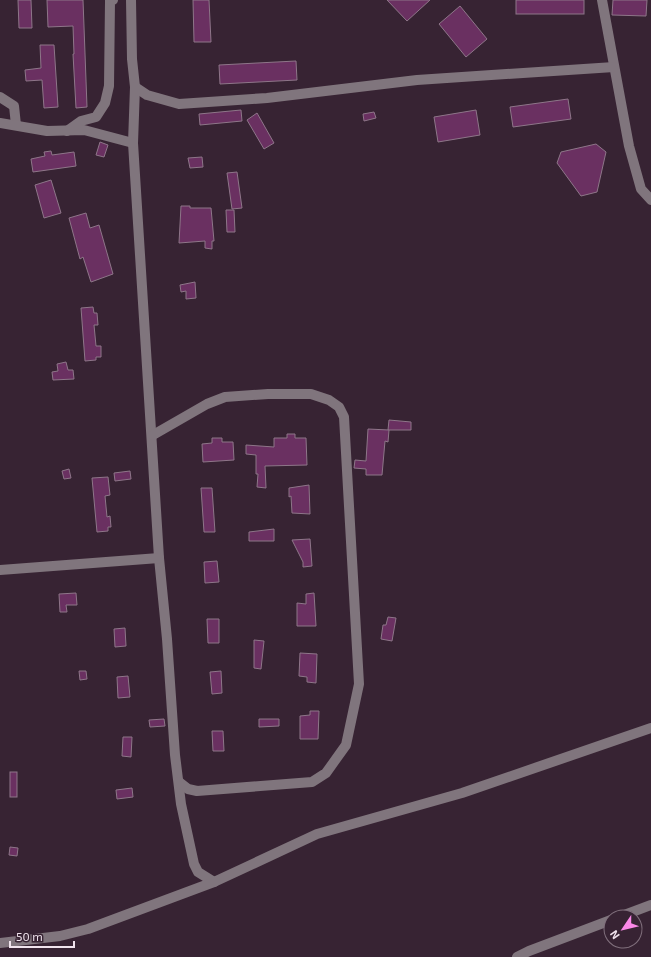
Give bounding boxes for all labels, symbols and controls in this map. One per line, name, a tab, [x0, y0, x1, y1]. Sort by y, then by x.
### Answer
north arrow	[603, 909, 643, 949]
scale bar	[10, 923, 74, 949]
text: N	[607, 928, 622, 942]
text: 50 m	[16, 929, 43, 943]

